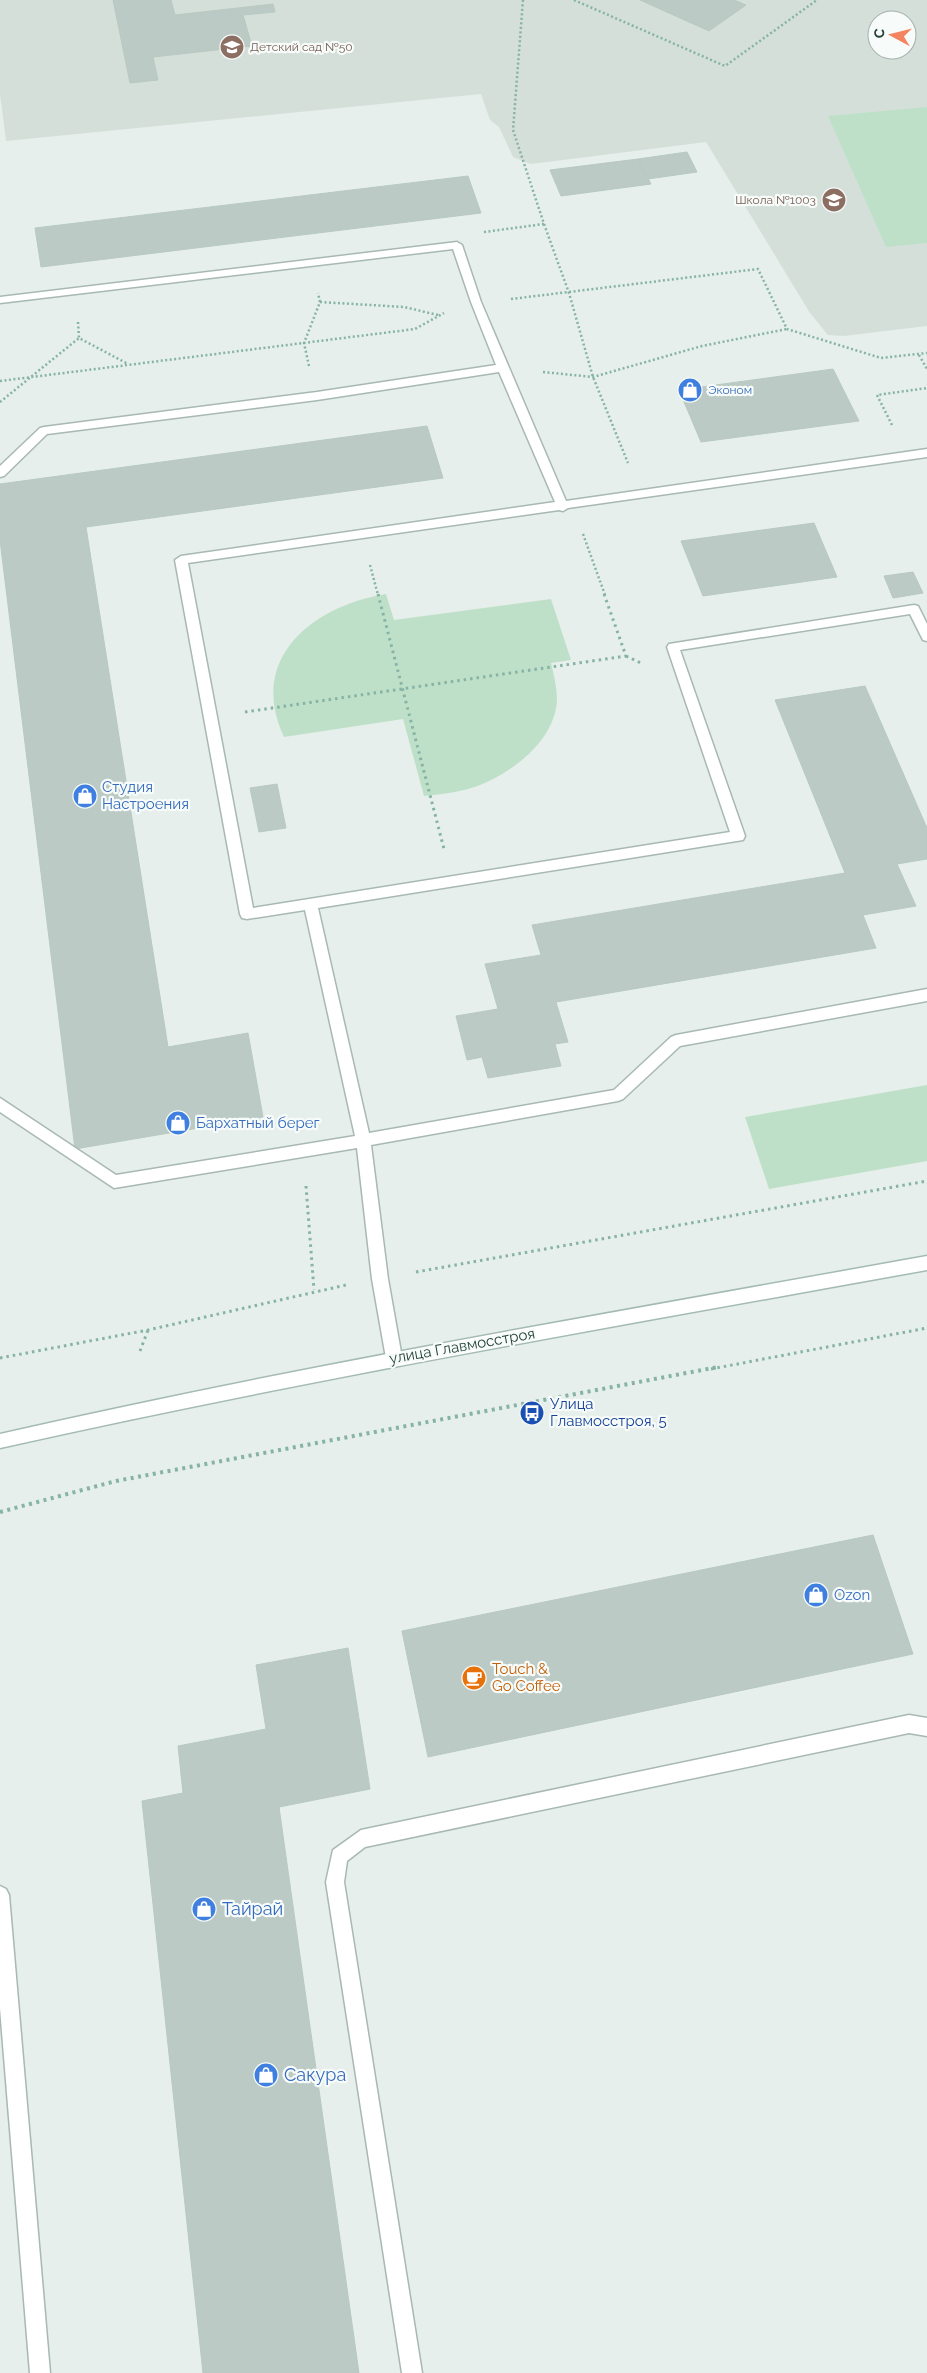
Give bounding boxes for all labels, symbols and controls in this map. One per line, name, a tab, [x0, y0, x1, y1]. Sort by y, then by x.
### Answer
north arrow	[867, 10, 917, 60]
text: С	[871, 27, 888, 39]
school or university icon: Детский сад №50	[219, 34, 245, 60]
place label: Детский сад №50	[250, 40, 353, 54]
school or university icon: Школа №1003	[821, 187, 847, 213]
place label: Школа №1003	[735, 193, 816, 207]
shop icon: Эконом	[677, 377, 703, 403]
place label: Эконом	[708, 383, 752, 397]
place label: Студия Настроения	[102, 778, 189, 813]
shop icon: Студия Настроения	[72, 783, 98, 809]
shop icon: Бархатный берег	[165, 1110, 191, 1136]
place label: Бархатный берег	[196, 1114, 320, 1132]
street label: улица Главмосстроя	[388, 1324, 536, 1368]
place label: Улица Главмосстроя, 5	[550, 1395, 667, 1430]
bus stop icon: Улица Главмосстроя, 5	[519, 1400, 545, 1426]
shop icon: Ozon	[803, 1582, 829, 1608]
place label: Ozon	[834, 1586, 870, 1604]
place label: Touch & Go Coffee	[492, 1660, 561, 1695]
cafe icon: Touch & Go Coffee	[461, 1665, 487, 1691]
shop icon: Тайрай	[191, 1896, 217, 1922]
place label: Тайрай	[222, 1898, 283, 1919]
shop icon: Сакура	[253, 2062, 279, 2088]
place label: Сакура	[284, 2064, 346, 2085]

